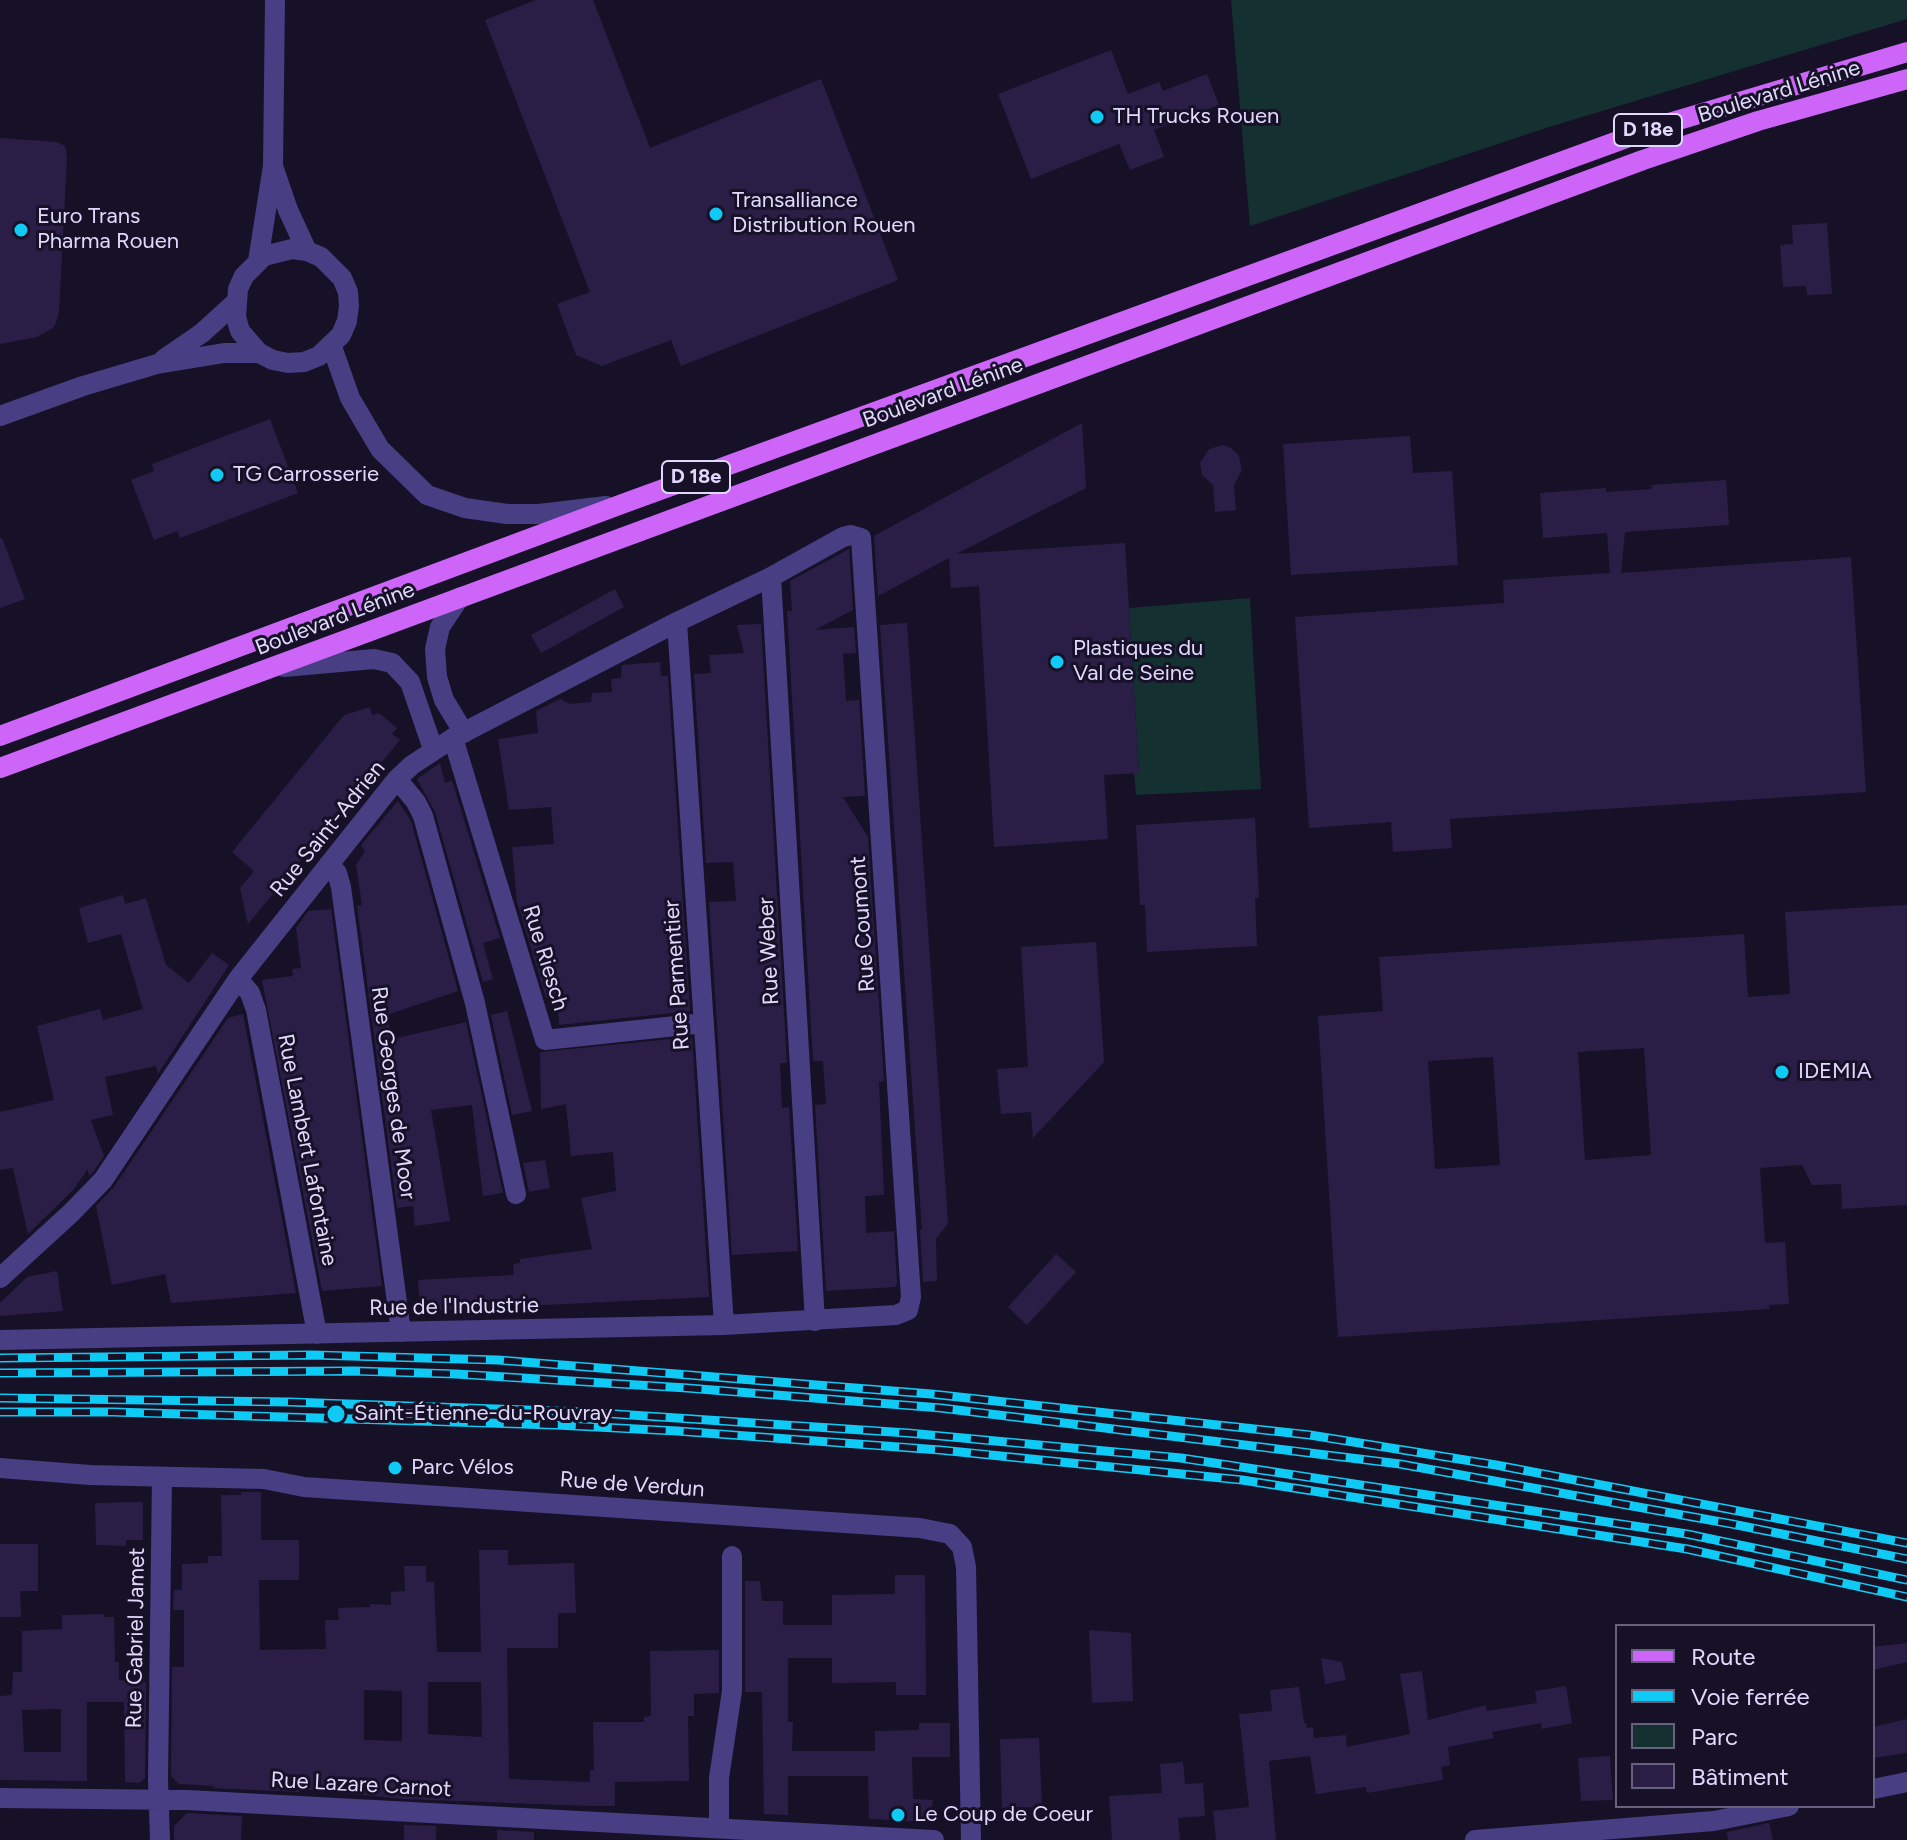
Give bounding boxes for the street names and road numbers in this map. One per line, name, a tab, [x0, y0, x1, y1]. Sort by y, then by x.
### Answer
street label: Boulevard Lénine	[1695, 55, 1863, 129]
road number: D 18e	[1614, 114, 1682, 146]
street label: Boulevard Lénine	[859, 352, 1027, 434]
road number: D 18e	[662, 461, 730, 493]
street label: Boulevard Lénine	[252, 577, 418, 661]
street label: Rue Saint-Adrien	[265, 756, 391, 902]
street label: Rue Coumont	[845, 855, 881, 993]
street label: Rue Weber	[753, 896, 785, 1006]
street label: Rue Parmentier	[659, 899, 695, 1051]
street label: Rue Riesch	[516, 902, 574, 1014]
street label: Rue Georges de Moor	[365, 985, 421, 1201]
street label: Rue Lambert Lafontaine	[272, 1032, 342, 1268]
street label: Rue de l'Industrie	[369, 1292, 539, 1322]
street label: Rue de Verdun	[559, 1467, 705, 1503]
street label: Rue Gabriel Jamet	[121, 1547, 151, 1729]
street label: Rue Lazare Carnot	[270, 1767, 452, 1803]

